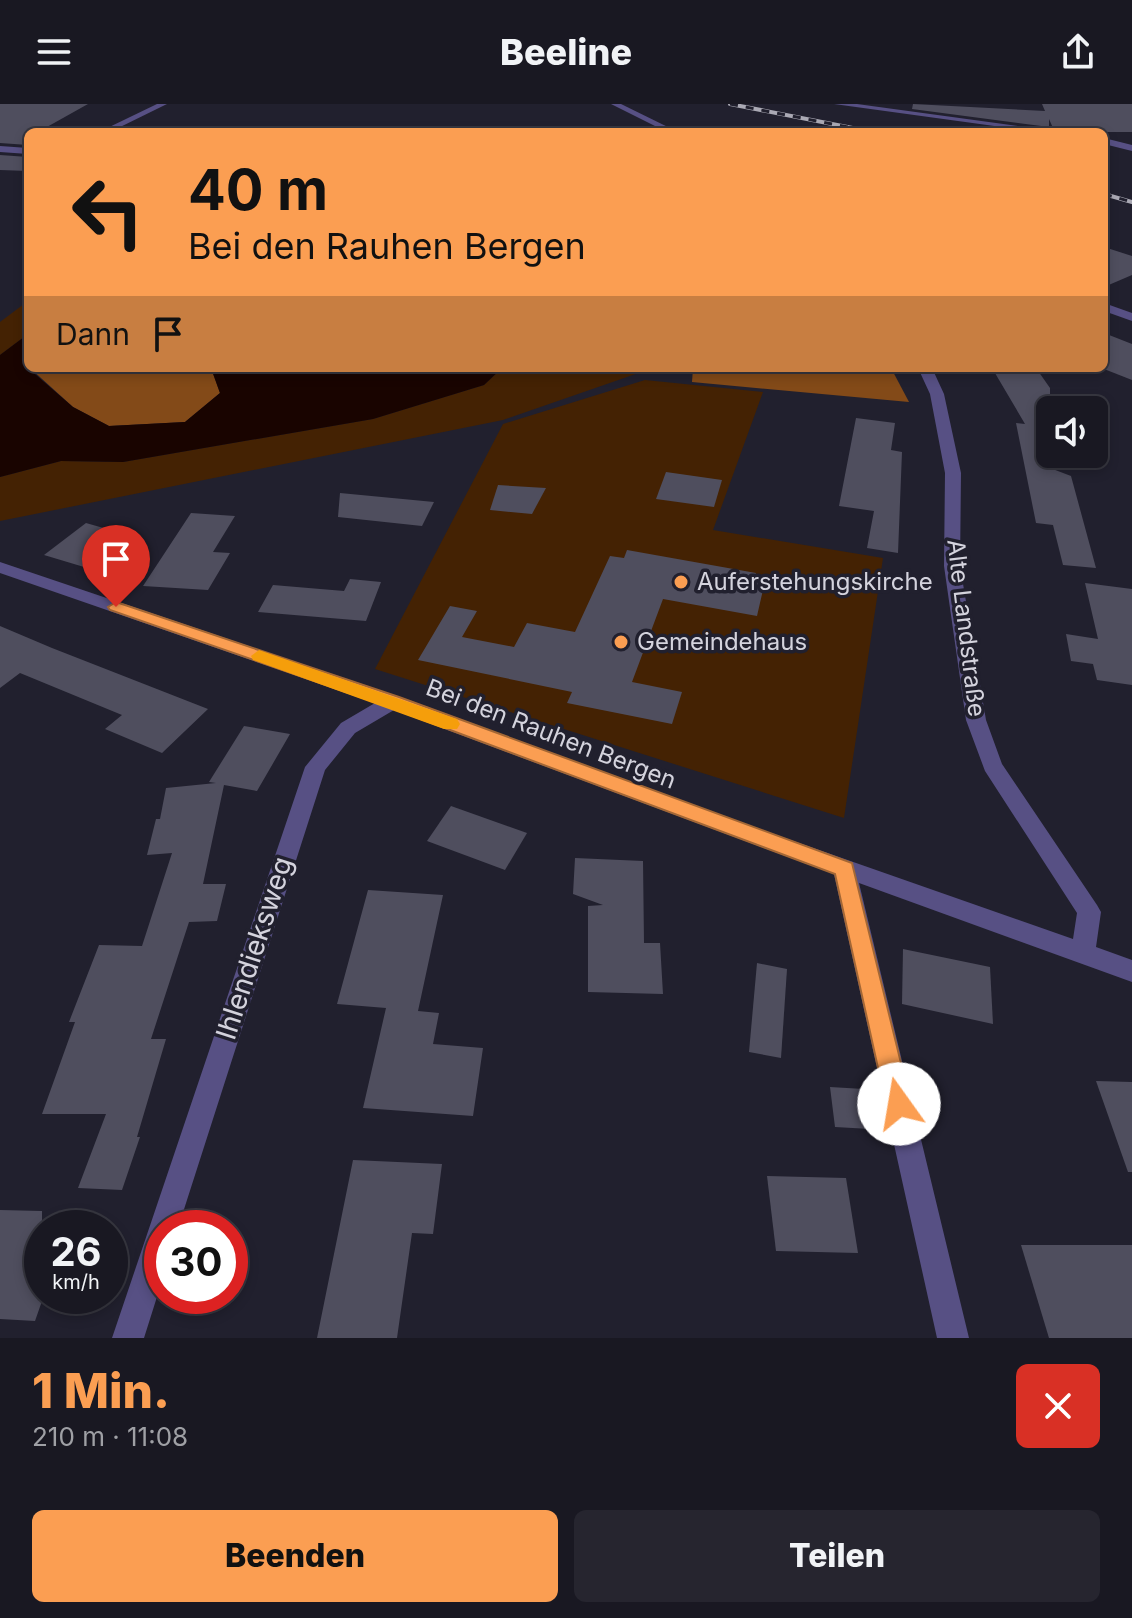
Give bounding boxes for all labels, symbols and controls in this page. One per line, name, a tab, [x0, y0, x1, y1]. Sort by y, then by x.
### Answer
icon: menu	[32, 30, 76, 74]
text: Beeline	[500, 30, 632, 74]
icon: share	[1056, 30, 1100, 74]
text: 40 m	[188, 156, 328, 224]
icon: left	[56, 160, 160, 264]
text: Bei den Rauhen Bergen	[188, 224, 586, 268]
icon: arrive	[146, 312, 190, 356]
text: Dann	[56, 316, 130, 352]
map controls	[1036, 396, 1108, 468]
button: sound	[1036, 396, 1108, 468]
pin	[82, 525, 150, 607]
icon: arrive	[94, 537, 138, 581]
street label: Alte Landstraße	[941, 537, 992, 718]
place label: Auferstehungskirche	[697, 567, 933, 596]
marker: Auferstehungskirche	[672, 573, 690, 591]
place label: Gemeindehaus	[637, 627, 807, 656]
marker: Gemeindehaus	[612, 633, 630, 651]
street label: Bei den Rauhen Bergen	[422, 672, 680, 795]
street label: Ihlendieksweg	[208, 852, 300, 1044]
position arrow	[857, 1062, 941, 1146]
speed limit sign: 30	[144, 1210, 248, 1314]
text: 26	[50, 1227, 102, 1276]
text: km/h	[52, 1270, 100, 1294]
text: 1 Min.	[32, 1361, 170, 1420]
button: close	[1016, 1364, 1100, 1448]
text: 210 m · 11:08	[32, 1421, 188, 1452]
button: Beenden	[32, 1510, 558, 1602]
button: Teilen	[574, 1510, 1100, 1602]

